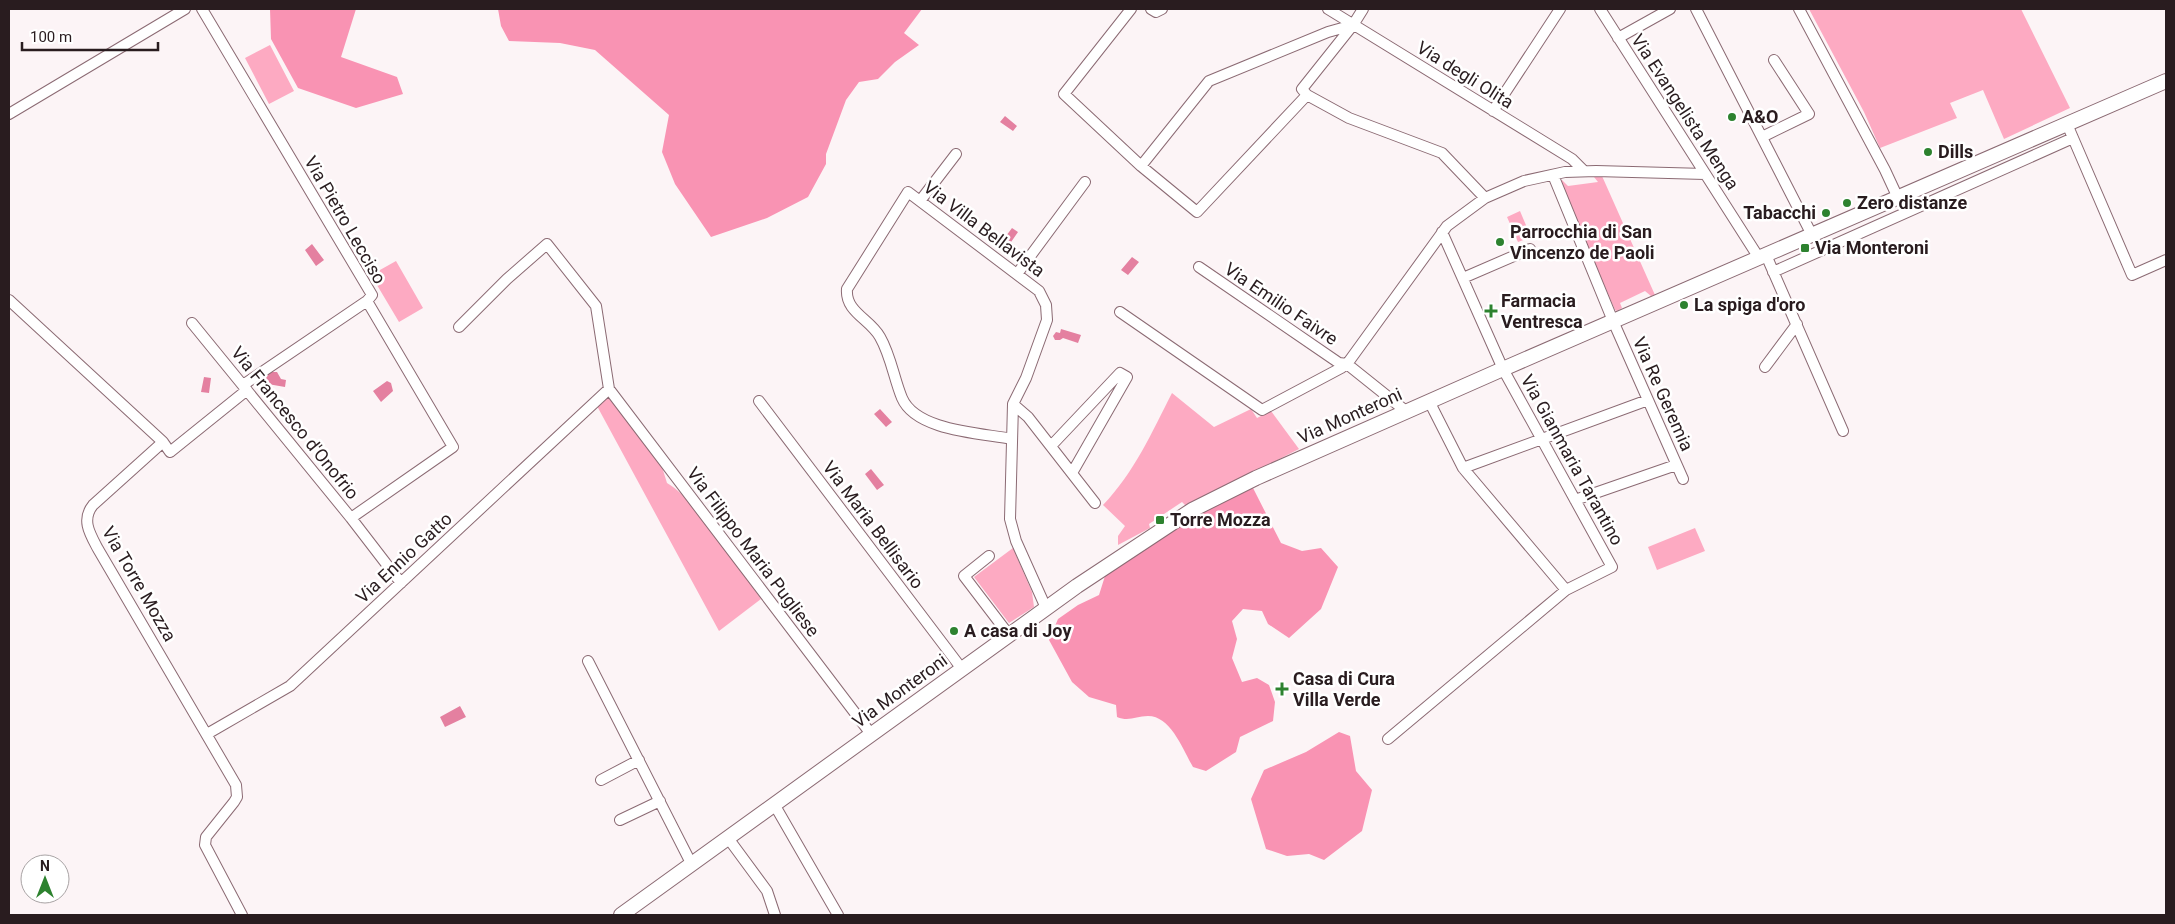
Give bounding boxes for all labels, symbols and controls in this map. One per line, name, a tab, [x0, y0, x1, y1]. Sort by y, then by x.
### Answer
scale bar	[22, 20, 159, 52]
text: 100 m	[30, 28, 72, 46]
street label: Via Evangelista Menga	[1627, 30, 1744, 193]
street label: Via degli Olita	[1413, 37, 1517, 113]
place label: A&O	[1742, 106, 1778, 127]
marker: A&O	[1726, 111, 1738, 123]
place label: Dills	[1938, 141, 1973, 162]
marker: Dills	[1922, 146, 1934, 158]
street label: Via Pietro Lecciso	[300, 152, 391, 287]
street label: Via Villa Bellavista	[920, 176, 1049, 281]
place label: Zero distanze	[1857, 192, 1967, 213]
marker: Zero distanze	[1841, 197, 1853, 209]
place label: Tabacchi	[1743, 202, 1816, 223]
marker: Tabacchi	[1820, 207, 1832, 219]
place label: Parrocchia di San Vincenzo de Paoli	[1510, 221, 1655, 263]
marker: Parrocchia di San Vincenzo de Paoli	[1494, 236, 1506, 248]
place label: Via Monteroni	[1815, 237, 1929, 258]
marker: Via Monteroni	[1799, 242, 1811, 254]
street label: Via Emilio Faivre	[1221, 258, 1342, 349]
place label: Farmacia Ventresca	[1501, 290, 1583, 332]
place label: La spiga d'oro	[1694, 294, 1805, 315]
marker: La spiga d'oro	[1678, 299, 1690, 311]
marker: Farmacia Ventresca	[1485, 305, 1497, 317]
street label: Via Re Geremia	[1629, 334, 1698, 454]
street label: Via Francesco d'Onofrio	[227, 342, 364, 503]
street label: Via Gianmaria Tarantino	[1517, 371, 1628, 549]
street label: Via Monteroni	[1294, 383, 1405, 448]
street label: Via Maria Bellisario	[819, 457, 928, 593]
street label: Via Filippo Maria Pugliese	[683, 463, 824, 641]
street label: Via Ennio Gatto	[351, 508, 456, 607]
place label: Torre Mozza	[1170, 509, 1271, 530]
marker: Torre Mozza	[1154, 514, 1166, 526]
street label: Via Torre Mozza	[98, 522, 181, 645]
place label: A casa di Joy	[964, 620, 1072, 641]
marker: A casa di Joy	[948, 625, 960, 637]
street label: Via Monteroni	[848, 649, 951, 732]
place label: Casa di Cura Villa Verde	[1293, 668, 1395, 710]
marker: Casa di Cura Villa Verde	[1275, 682, 1289, 696]
north arrow	[20, 854, 70, 904]
text: N	[40, 858, 50, 874]

